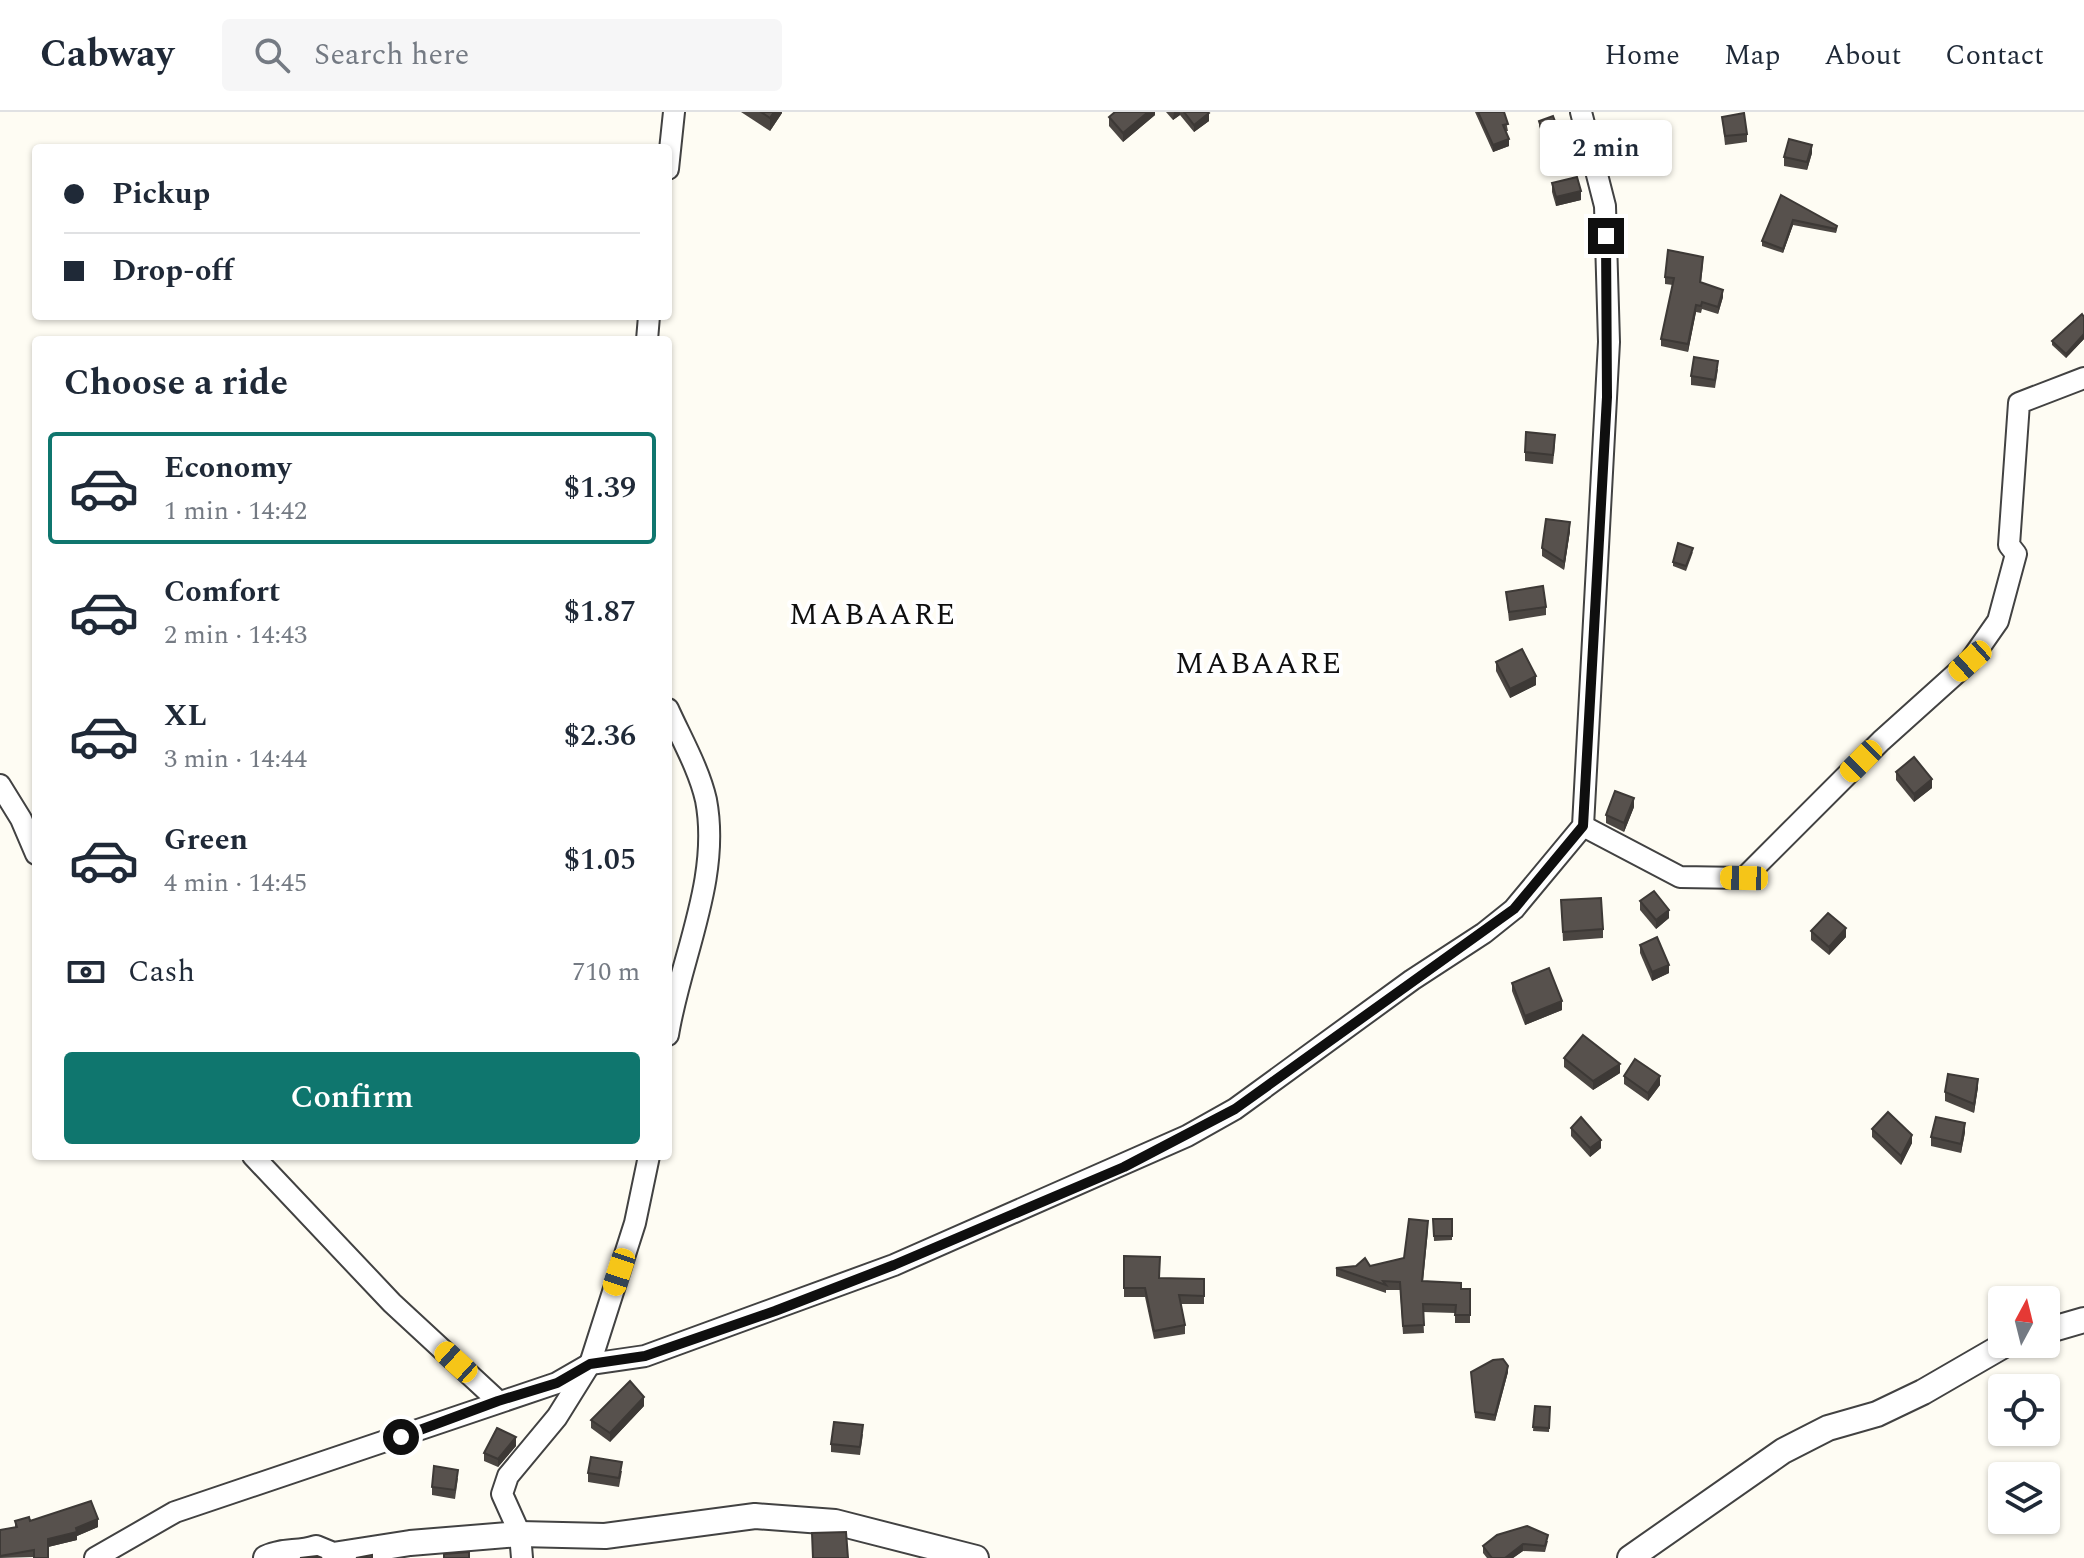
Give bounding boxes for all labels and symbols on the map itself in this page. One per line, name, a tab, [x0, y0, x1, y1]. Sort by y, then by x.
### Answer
callout: 2 min	[1540, 120, 1672, 176]
route end	[1588, 218, 1624, 254]
district label: MABAARE	[789, 592, 957, 638]
car	[1944, 636, 1996, 686]
district label: MABAARE	[1175, 641, 1343, 687]
car	[1836, 736, 1886, 786]
car	[1720, 866, 1768, 890]
car	[600, 1245, 638, 1299]
north arrow	[1988, 1286, 2060, 1358]
car	[430, 1337, 482, 1387]
route start	[383, 1419, 419, 1455]

